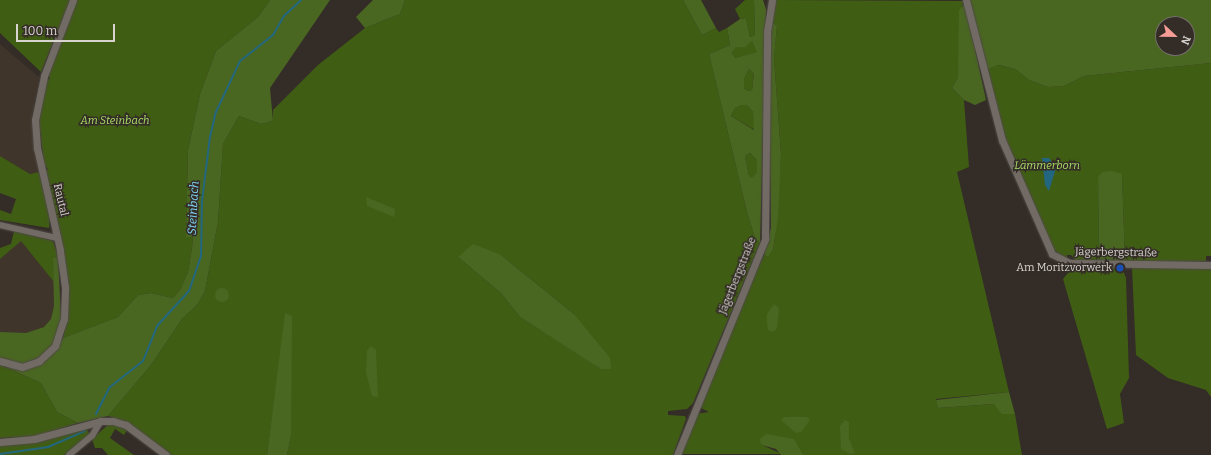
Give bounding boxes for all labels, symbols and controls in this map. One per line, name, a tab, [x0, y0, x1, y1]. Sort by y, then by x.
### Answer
scale bar	[18, 16, 117, 42]
north arrow	[1155, 16, 1195, 56]
text: 100 m	[23, 24, 57, 38]
text: N	[1178, 34, 1193, 47]
park label: Am Steinbach	[81, 114, 149, 128]
park label: Lämmerborn	[1014, 159, 1080, 173]
water label: Steinbach	[185, 181, 203, 235]
street label: Rautal	[50, 182, 70, 218]
street label: Jägerbergstraße	[717, 236, 759, 316]
street label: Jägerbergstraße	[1075, 246, 1157, 260]
place label: Am Moritzvorwerk	[1016, 261, 1112, 275]
marker: Am Moritzvorwerk	[1115, 263, 1125, 273]

